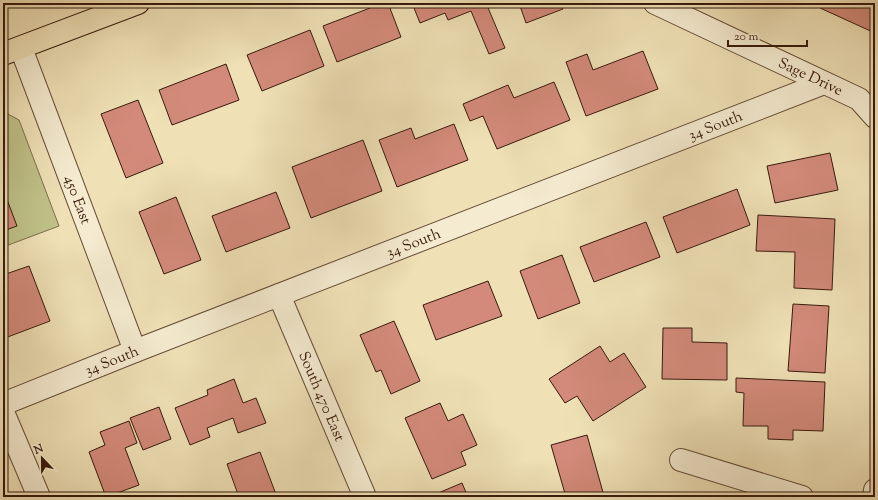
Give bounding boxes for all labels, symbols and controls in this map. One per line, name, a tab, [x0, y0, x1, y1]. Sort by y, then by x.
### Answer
scale bar	[728, 22, 807, 48]
text: 20 m	[734, 28, 759, 46]
street label: Sage Drive	[774, 53, 846, 102]
street label: 34 South	[686, 107, 746, 147]
street label: 450 East	[58, 173, 95, 228]
street label: 34 South	[384, 224, 444, 264]
street label: 34 South	[82, 341, 142, 382]
street label: South 470 East	[292, 349, 349, 445]
north arrow	[22, 438, 62, 478]
text: N	[31, 441, 46, 459]

